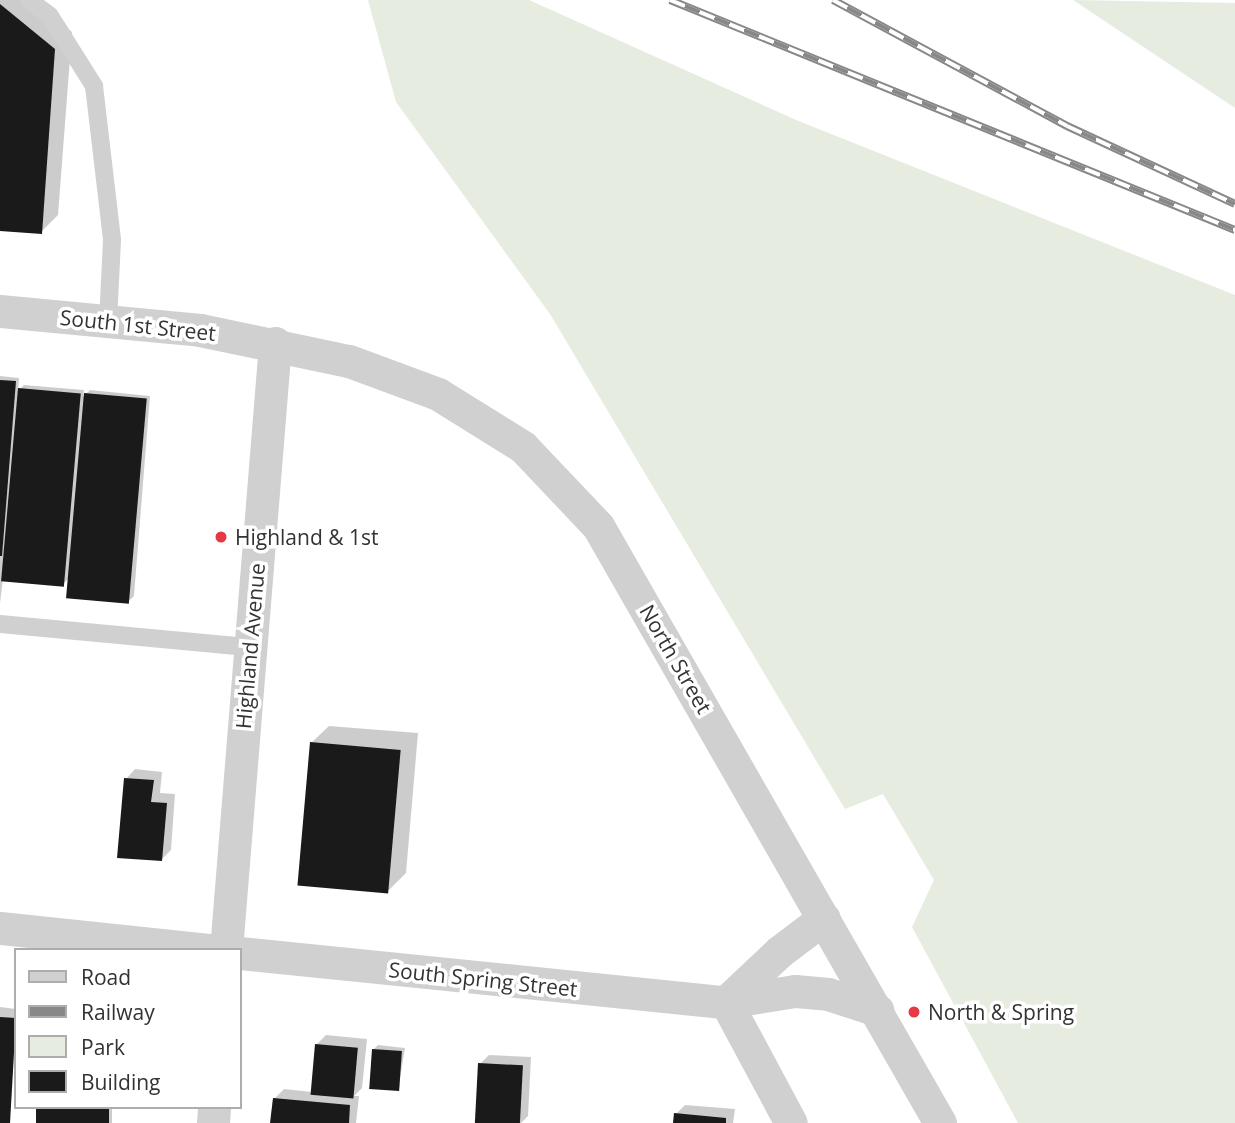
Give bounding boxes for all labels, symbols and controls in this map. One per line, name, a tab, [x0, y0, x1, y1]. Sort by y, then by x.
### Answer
street label: South 1st Street	[59, 304, 217, 346]
place label: Highland & 1st	[235, 524, 378, 550]
marker: Highland & 1st	[213, 529, 229, 545]
street label: Highland Avenue	[230, 562, 270, 730]
street label: North Street	[635, 600, 717, 718]
legend	[14, 948, 242, 1109]
street label: South Spring Street	[387, 957, 579, 1001]
text: Road	[81, 963, 131, 991]
text: Railway	[81, 998, 155, 1026]
place label: North & Spring	[928, 999, 1074, 1025]
marker: North & Spring	[906, 1004, 922, 1020]
text: Park	[81, 1033, 125, 1061]
text: Building	[81, 1068, 160, 1096]

